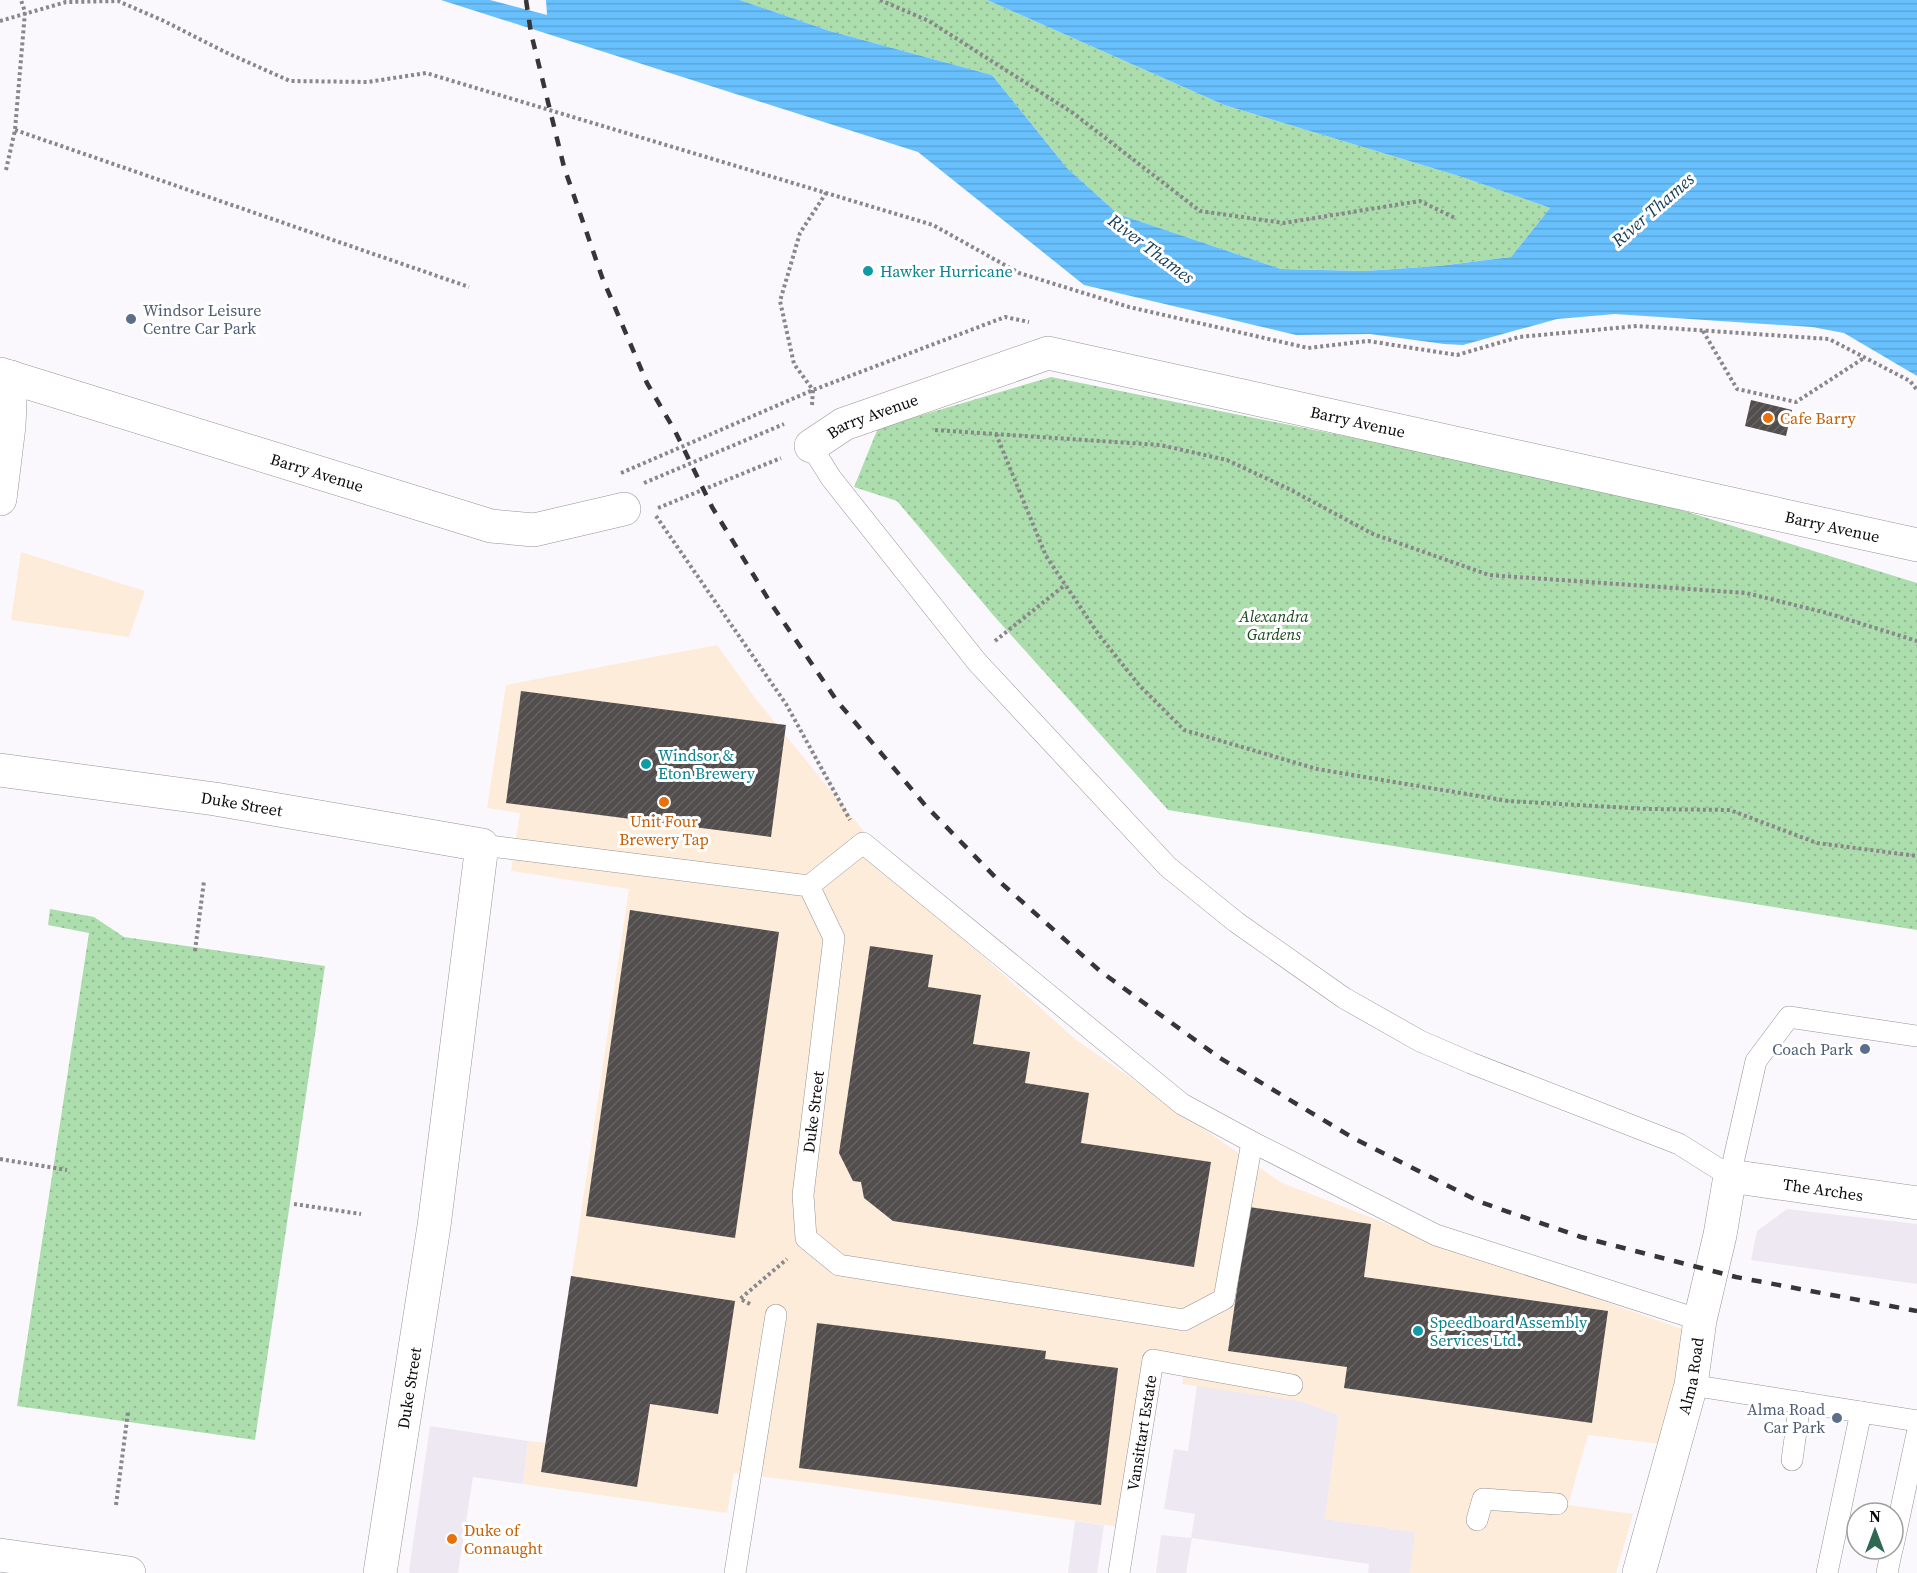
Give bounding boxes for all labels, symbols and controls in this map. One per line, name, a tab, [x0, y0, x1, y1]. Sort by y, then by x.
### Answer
water label: River Thames	[1605, 166, 1700, 253]
water label: River Thames	[1102, 207, 1200, 290]
place label: Hawker Hurricane	[880, 260, 1013, 282]
marker: Hawker Hurricane	[861, 264, 875, 278]
place label: Windsor Leisure Centre Car Park	[143, 299, 261, 339]
marker: Windsor Leisure Centre Car Park	[124, 312, 138, 326]
street label: Barry Avenue	[822, 388, 921, 444]
street label: Barry Avenue	[1308, 400, 1407, 443]
place label: Cafe Barry	[1780, 407, 1856, 429]
marker: Cafe Barry	[1761, 411, 1775, 425]
street label: Barry Avenue	[268, 447, 366, 497]
street label: Barry Avenue	[1783, 505, 1882, 547]
park label: Alexandra Gardens	[1238, 605, 1309, 645]
place label: Windsor & Eton Brewery	[658, 744, 756, 784]
marker: Windsor & Eton Brewery	[639, 757, 653, 771]
street label: Duke Street	[199, 786, 285, 822]
marker: Unit Four Brewery Tap	[657, 795, 671, 809]
place label: Unit Four Brewery Tap	[619, 810, 709, 850]
place label: Coach Park	[1772, 1038, 1853, 1060]
marker: Coach Park	[1858, 1042, 1872, 1056]
street label: Duke Street	[797, 1069, 829, 1154]
street label: The Arches	[1782, 1173, 1865, 1206]
place label: Speedboard Assembly Services Ltd.	[1430, 1311, 1588, 1351]
marker: Speedboard Assembly Services Ltd.	[1411, 1324, 1425, 1338]
street label: Alma Road	[1672, 1336, 1708, 1417]
street label: Duke Street	[392, 1345, 426, 1430]
street label: Vansittart Estate	[1121, 1373, 1161, 1492]
place label: Alma Road Car Park	[1747, 1398, 1825, 1438]
marker: Alma Road Car Park	[1830, 1411, 1844, 1425]
north arrow	[1845, 1501, 1905, 1561]
text: N	[1869, 1505, 1881, 1527]
place label: Duke of Connaught	[464, 1519, 543, 1559]
marker: Duke of Connaught	[445, 1532, 459, 1546]

